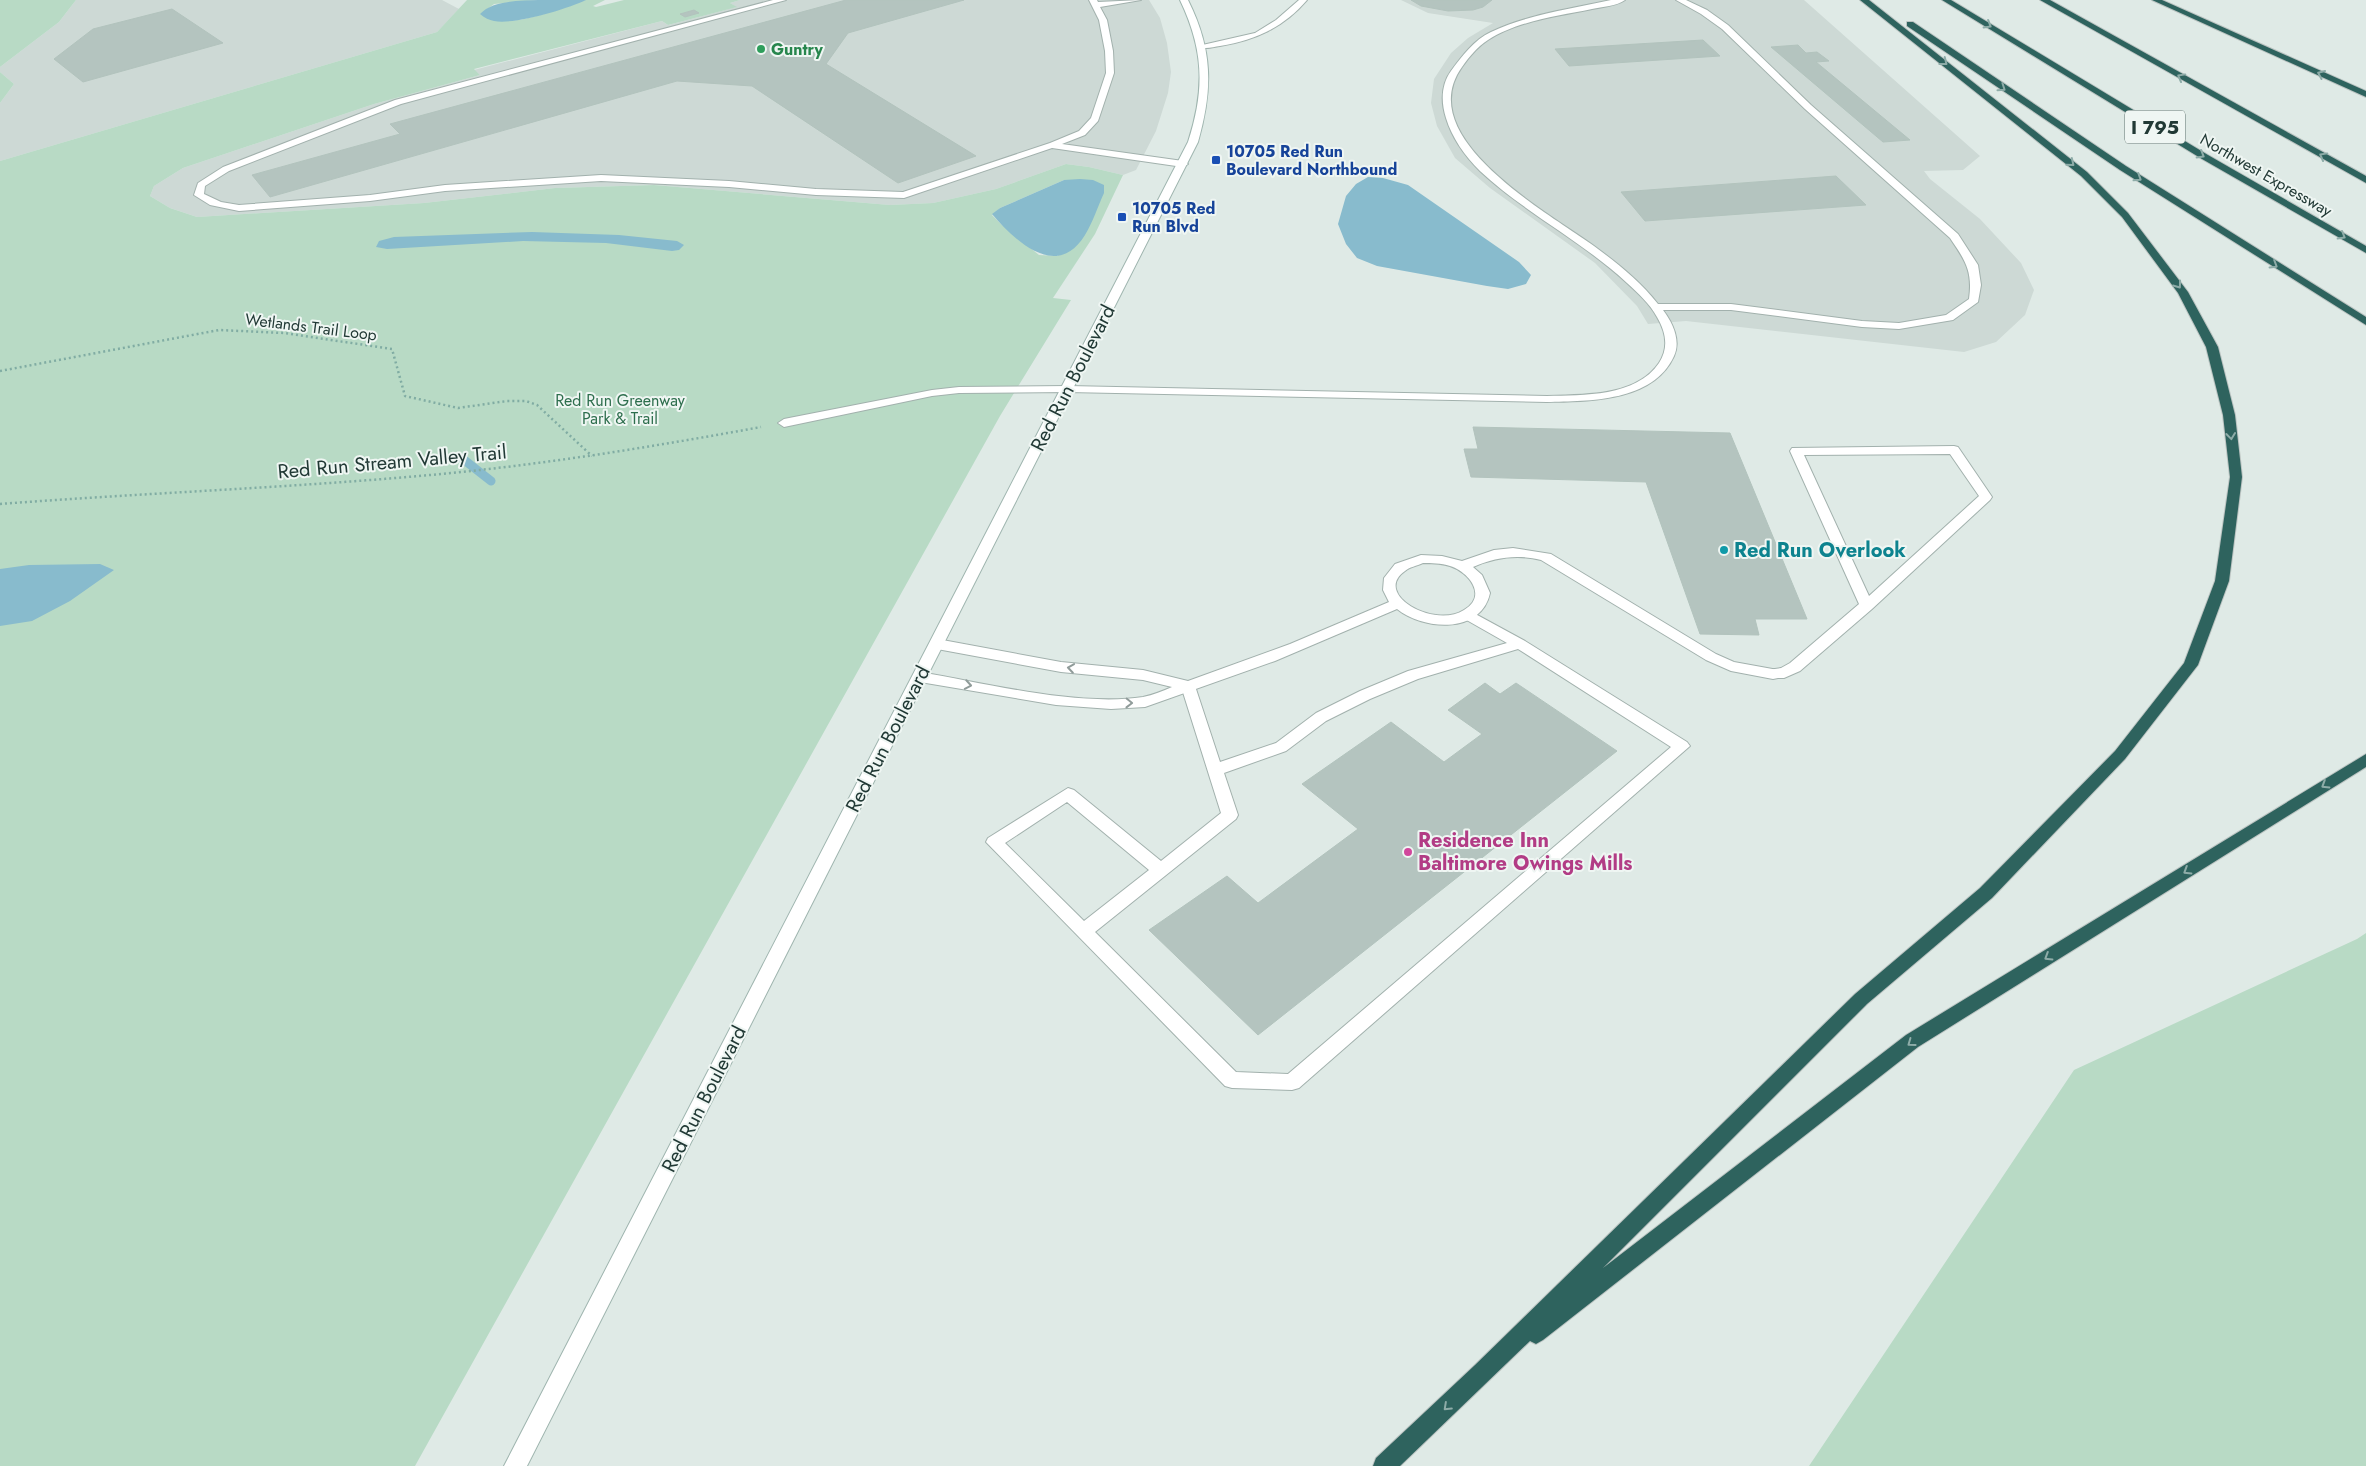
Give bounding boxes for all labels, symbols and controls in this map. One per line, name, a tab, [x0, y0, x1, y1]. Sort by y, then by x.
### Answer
one-way arrow	[1982, 19, 1991, 29]
place label: Guntry	[771, 38, 824, 61]
marker: Guntry	[755, 43, 767, 55]
one-way arrow	[1938, 57, 1947, 65]
one-way arrow	[2317, 70, 2326, 80]
one-way arrow	[2178, 73, 2187, 83]
one-way arrow	[1996, 82, 2006, 91]
road number: I 795	[2125, 110, 2185, 144]
street label: Northwest Expressway	[2196, 128, 2337, 223]
place label: 10705 Red Run Boulevard Northbound	[1226, 140, 1397, 181]
one-way arrow	[2196, 148, 2205, 158]
one-way arrow	[2320, 152, 2329, 162]
marker: 10705 Red Run Boulevard Northbound	[1210, 154, 1222, 166]
one-way arrow	[2066, 158, 2075, 167]
one-way arrow	[2132, 171, 2141, 181]
place label: 10705 Red Run Blvd	[1132, 197, 1216, 238]
marker: 10705 Red Run Blvd	[1116, 211, 1128, 223]
one-way arrow	[2336, 230, 2345, 240]
one-way arrow	[2269, 259, 2278, 269]
one-way arrow	[2172, 279, 2181, 289]
street label: Red Run Boulevard	[1024, 300, 1122, 456]
street label: Wetlands Trail Loop	[244, 308, 378, 346]
park label: Red Run Greenway Park & Trail	[555, 389, 686, 430]
one-way arrow	[2225, 433, 2236, 441]
street label: Red Run Stream Valley Trail	[276, 438, 508, 486]
place label: Red Run Overlook	[1734, 536, 1906, 565]
marker: Red Run Overlook	[1718, 544, 1730, 556]
street label: Red Run Boulevard	[839, 661, 937, 817]
one-way arrow	[1067, 664, 1076, 674]
one-way arrow	[964, 680, 972, 690]
one-way arrow	[1126, 698, 1133, 708]
one-way arrow	[2321, 779, 2330, 789]
place label: Residence Inn Baltimore Owings Mills	[1418, 826, 1632, 878]
marker: Residence Inn Baltimore Owings Mills	[1402, 846, 1414, 858]
one-way arrow	[2183, 865, 2192, 874]
one-way arrow	[2045, 950, 2054, 960]
street label: Red Run Boulevard	[655, 1021, 753, 1177]
one-way arrow	[1907, 1037, 1917, 1046]
one-way arrow	[1444, 1401, 1453, 1410]

